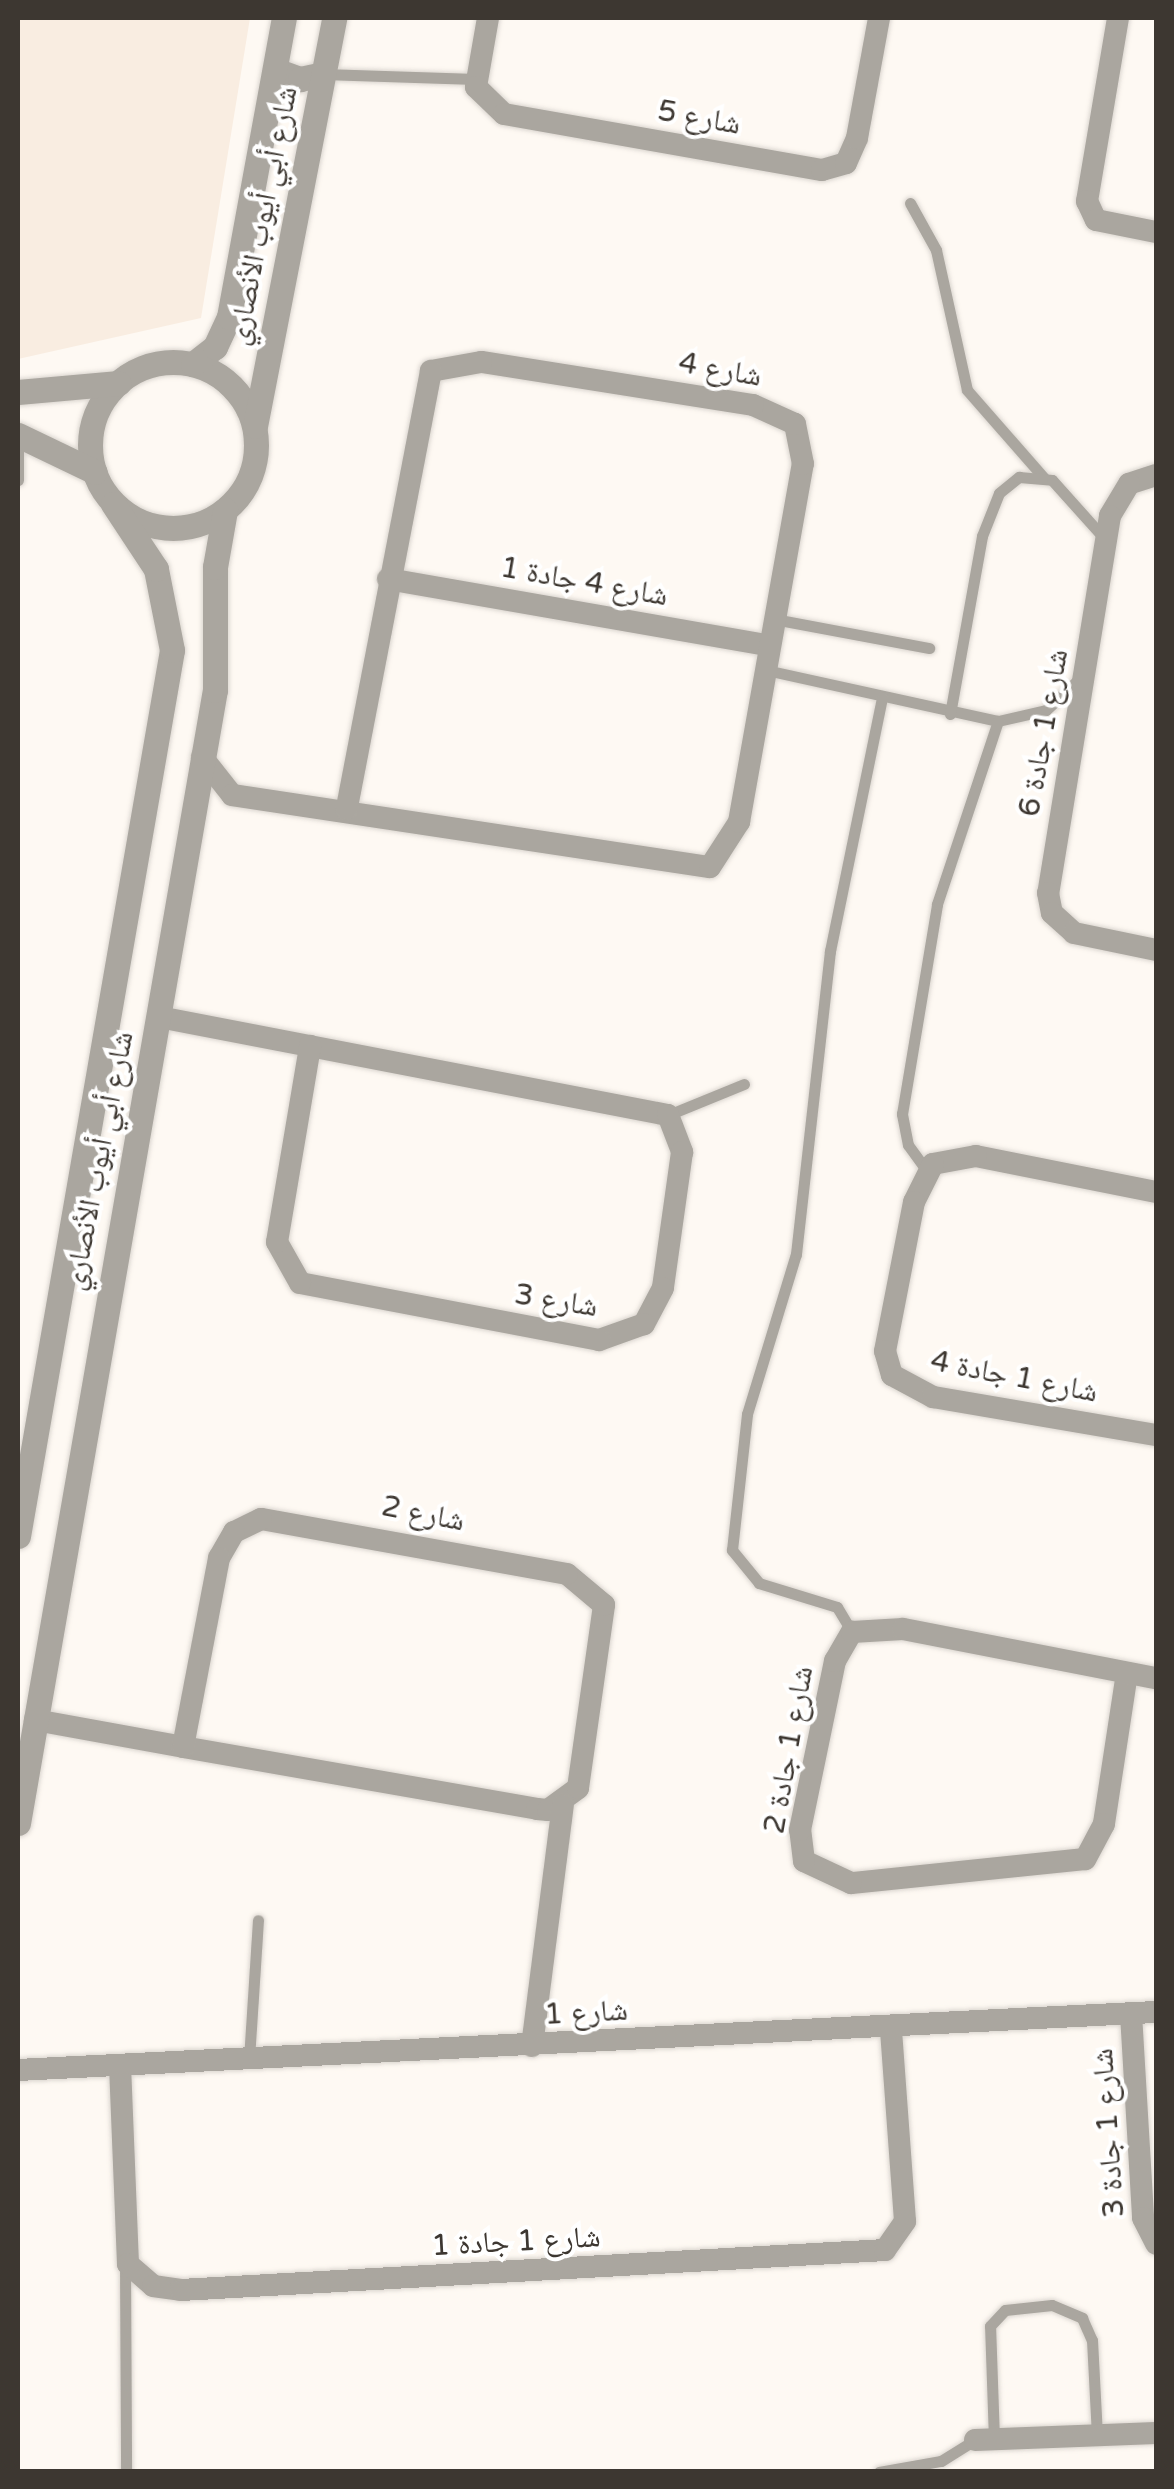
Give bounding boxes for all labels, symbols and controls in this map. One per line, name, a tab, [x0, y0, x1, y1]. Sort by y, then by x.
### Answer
street label: شارع أبي أيوب الأنصاري	[220, 83, 306, 349]
street label: شارع 5	[655, 93, 743, 143]
street label: شارع 4	[676, 345, 764, 395]
street label: شارع 4 جادة 1	[497, 550, 671, 614]
street label: شارع 1 جادة 6	[1012, 646, 1076, 820]
street label: شارع أبي أيوب الأنصاري	[56, 1028, 142, 1294]
street label: شارع 3	[512, 1277, 600, 1325]
street label: شارع 1 جادة 4	[927, 1343, 1101, 1411]
street label: شارع 2	[378, 1488, 468, 1540]
street label: شارع 1 جادة 2	[757, 1663, 821, 1837]
street label: شارع 1	[543, 1993, 629, 2033]
street label: شارع 1 جادة 3	[1085, 2047, 1133, 2219]
street label: شارع 1 جادة 1	[430, 2220, 602, 2264]

